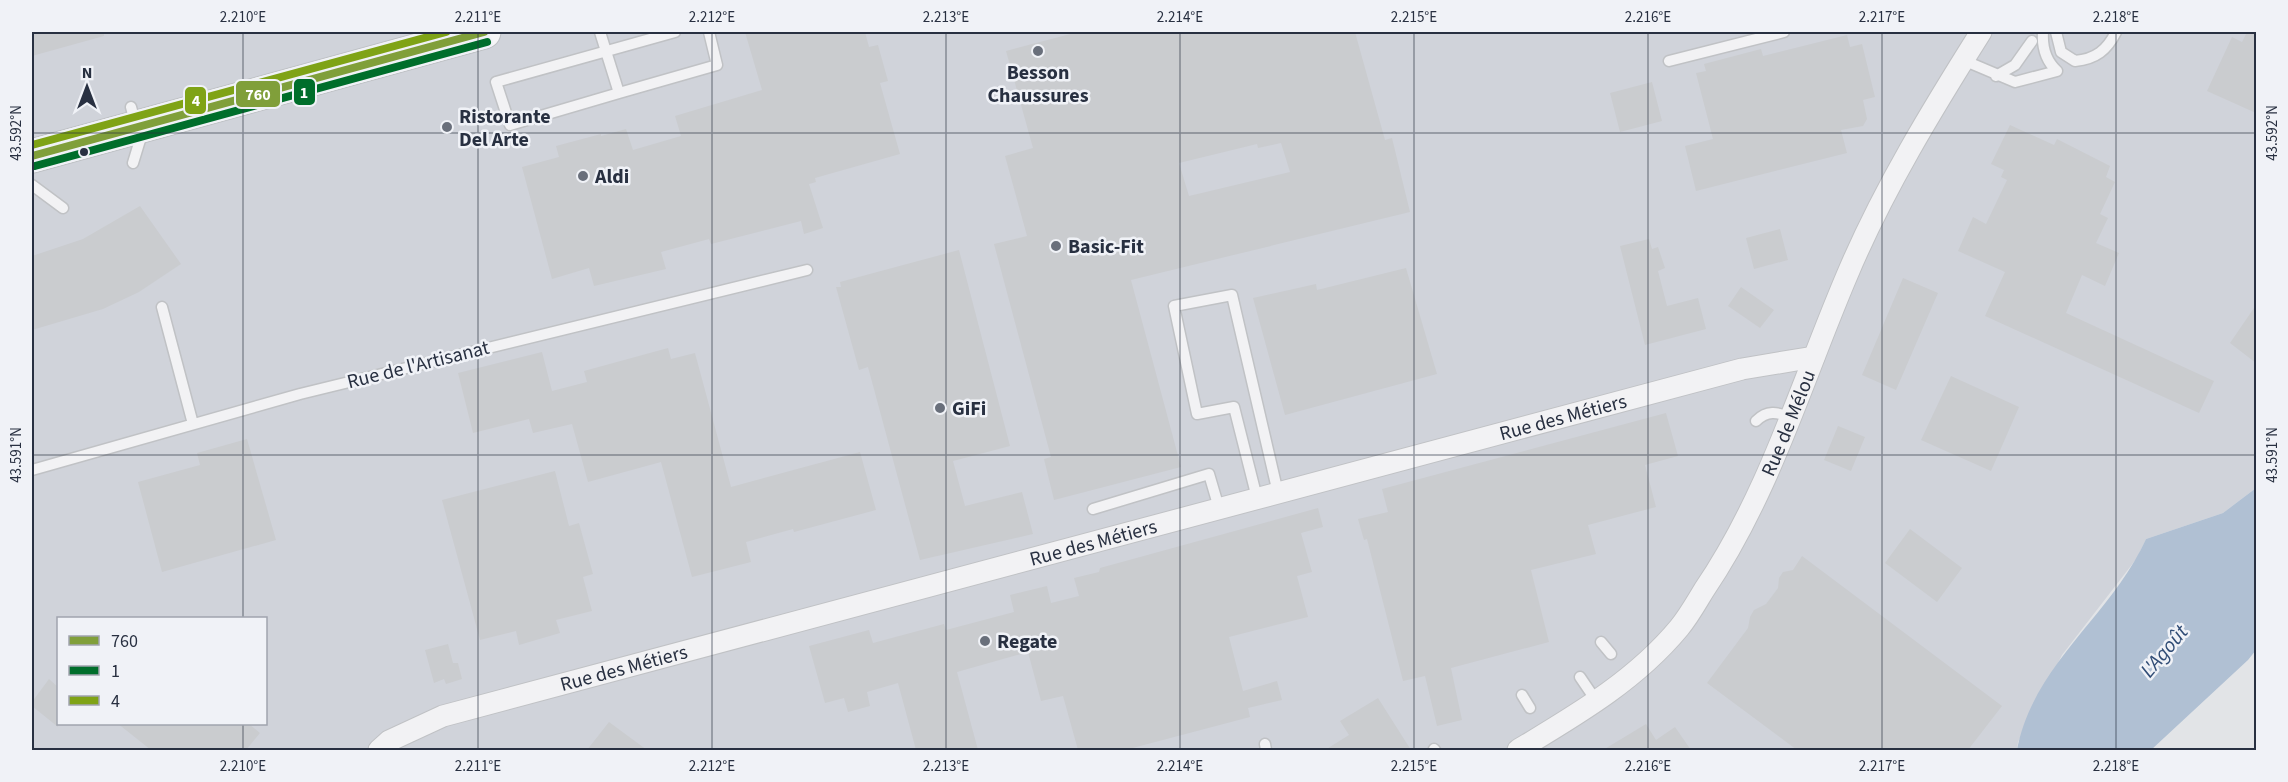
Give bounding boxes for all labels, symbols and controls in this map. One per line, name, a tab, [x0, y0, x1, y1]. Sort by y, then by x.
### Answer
text: 2.210°E	[220, 7, 266, 28]
text: 2.211°E	[455, 7, 501, 28]
text: 2.212°E	[689, 7, 735, 28]
text: 2.213°E	[923, 7, 969, 28]
text: 2.214°E	[1157, 7, 1203, 28]
text: 2.215°E	[1391, 7, 1437, 28]
text: 2.216°E	[1625, 7, 1671, 28]
text: 2.217°E	[1859, 7, 1905, 28]
text: 2.218°E	[2093, 7, 2139, 28]
marker: Besson Chaussures	[1031, 44, 1045, 58]
north arrow	[57, 57, 117, 117]
place label: Besson Chaussures	[987, 59, 1089, 110]
text: N	[82, 62, 92, 84]
line badge: 1	[293, 78, 316, 106]
line badge: 760	[235, 80, 281, 108]
text: 1	[300, 82, 308, 104]
text: 760	[245, 84, 271, 106]
line badge: 4	[184, 86, 207, 115]
text: 4	[192, 90, 201, 112]
place label: Ristorante Del Arte	[459, 103, 551, 154]
text: 43.592°N	[6, 105, 27, 161]
text: 43.592°N	[2262, 105, 2283, 161]
marker: Ristorante Del Arte	[440, 120, 454, 134]
unlabelled marker	[78, 146, 90, 158]
place label: Aldi	[594, 163, 629, 191]
marker: Aldi	[576, 169, 590, 183]
place label: Basic-Fit	[1068, 233, 1144, 261]
marker: Basic-Fit	[1049, 239, 1063, 253]
street label: Rue de l'Artisanat	[344, 334, 493, 396]
street label: Rue de Mélou	[1755, 366, 1823, 481]
street label: Rue des Métiers	[1496, 387, 1630, 448]
place label: GiFi	[952, 395, 986, 423]
marker: GiFi	[933, 401, 947, 415]
text: 43.591°N	[6, 427, 27, 483]
text: 43.591°N	[2262, 427, 2283, 483]
street label: Rue des Métiers	[1027, 513, 1160, 574]
legend	[57, 617, 267, 725]
water label: L'Agoût	[2133, 617, 2196, 684]
place label: Regate	[997, 628, 1057, 656]
text: 760	[111, 629, 138, 654]
marker: Regate	[978, 634, 992, 648]
street label: Rue des Métiers	[557, 638, 691, 699]
text: 1	[111, 659, 120, 684]
text: 4	[111, 689, 120, 714]
text: 2.210°E	[220, 756, 266, 777]
text: 2.211°E	[455, 756, 501, 777]
text: 2.212°E	[689, 756, 735, 777]
text: 2.213°E	[923, 756, 969, 777]
text: 2.214°E	[1157, 756, 1203, 777]
text: 2.215°E	[1391, 756, 1437, 777]
text: 2.216°E	[1625, 756, 1671, 777]
text: 2.217°E	[1859, 756, 1905, 777]
text: 2.218°E	[2093, 756, 2139, 777]

